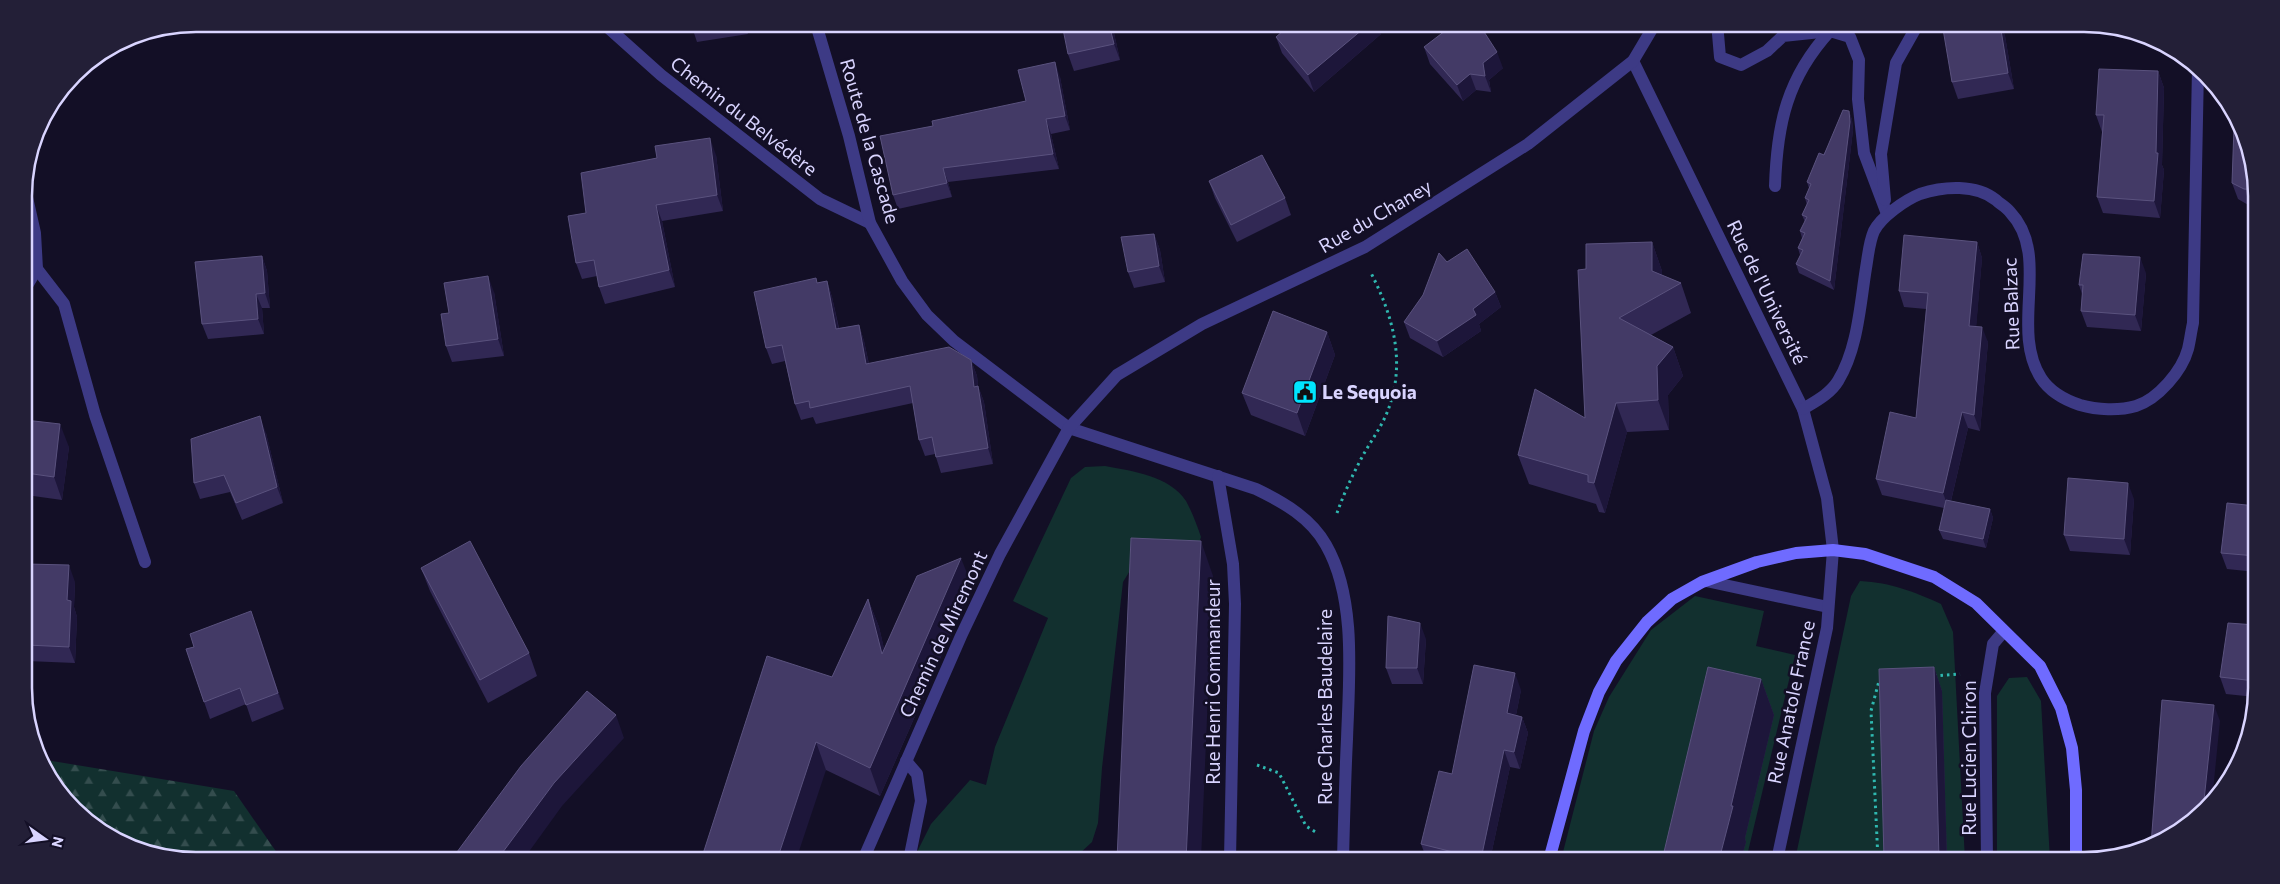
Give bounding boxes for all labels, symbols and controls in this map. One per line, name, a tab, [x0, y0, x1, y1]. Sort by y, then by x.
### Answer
street label: Chemin du Belvédère	[666, 51, 822, 180]
street label: Route de la Cascade	[836, 56, 905, 226]
street label: Rue du Chaney	[1314, 174, 1435, 257]
street label: Rue de l'Université	[1723, 216, 1812, 368]
street label: Rue Balzac	[1997, 257, 2024, 351]
public building icon: Le Sequoia	[1292, 379, 1318, 405]
place label: Le Sequoia	[1322, 380, 1417, 403]
street label: Chemin de Miremont	[894, 546, 991, 721]
street label: Rue Henri Commandeur	[1201, 579, 1224, 785]
street label: Rue Charles Baudelaire	[1313, 609, 1336, 805]
street label: Rue Anatole France	[1762, 618, 1819, 786]
street label: Rue Lucien Chiron	[1957, 680, 1980, 836]
north arrow	[20, 814, 70, 864]
text: N	[49, 835, 68, 849]

